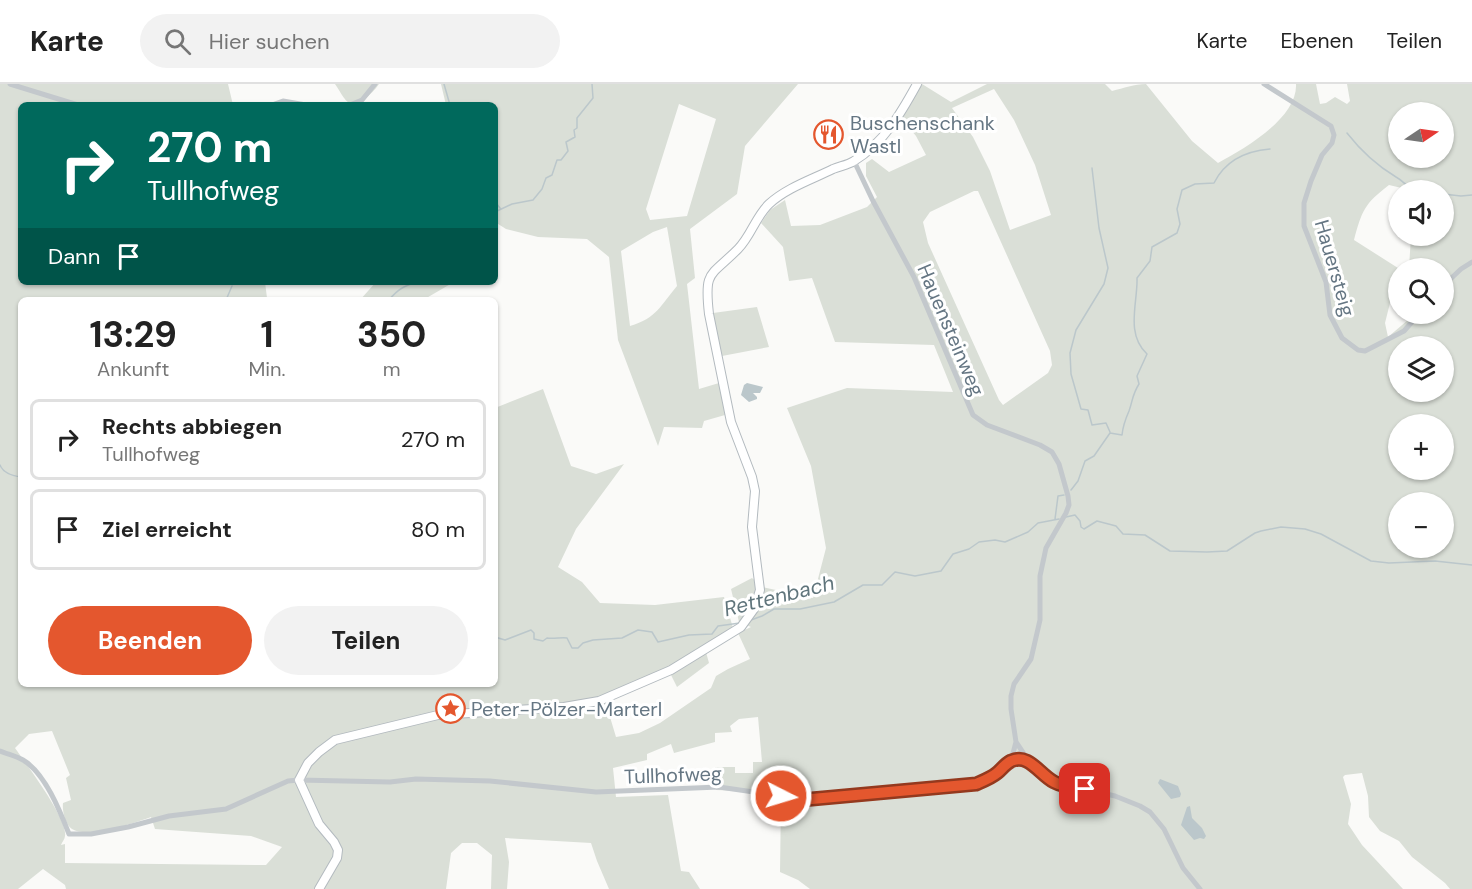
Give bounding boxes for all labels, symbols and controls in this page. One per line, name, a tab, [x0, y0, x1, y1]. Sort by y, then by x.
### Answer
search box	[140, 14, 560, 68]
text: Karte	[30, 23, 104, 60]
icon: search	[161, 25, 194, 58]
text: Hier suchen	[209, 27, 330, 56]
text: Karte	[1197, 27, 1247, 55]
text: Ebenen	[1280, 27, 1353, 55]
text: Teilen	[1386, 27, 1442, 55]
north arrow	[1388, 102, 1454, 168]
map controls	[1388, 102, 1454, 558]
place label: Buschenschank Wastl	[850, 110, 995, 159]
restaurant icon: Buschenschank Wastl	[813, 118, 845, 150]
text: 270 m	[147, 120, 272, 175]
icon: right	[48, 126, 126, 204]
text: Tullhofweg	[147, 173, 279, 208]
button: sound	[1388, 180, 1454, 246]
street label: Hauersteig	[1309, 217, 1361, 319]
icon: arrive	[112, 240, 145, 273]
text: Dann	[48, 242, 100, 271]
button: search	[1388, 258, 1454, 324]
street label: Hauensteinweg	[911, 260, 991, 400]
text: 13:29	[90, 311, 177, 358]
text: 1	[260, 311, 274, 358]
text: 350	[357, 311, 426, 358]
button: layers	[1388, 336, 1454, 402]
text: Ankunft	[97, 356, 169, 382]
text: Min.	[248, 356, 286, 382]
text: m	[383, 356, 401, 382]
text: Rechts abbiegen	[102, 412, 282, 441]
button: +	[1388, 414, 1454, 480]
icon: right	[51, 423, 84, 456]
text: 270 m	[401, 425, 465, 454]
text: Tullhofweg	[102, 441, 200, 467]
button: −	[1388, 492, 1454, 558]
icon: arrive	[51, 513, 84, 546]
text: Ziel erreicht	[102, 515, 232, 544]
text: 80 m	[411, 515, 465, 544]
water label: Rettenbach	[721, 569, 837, 623]
button: Beenden	[48, 606, 252, 675]
button: Teilen	[264, 606, 468, 675]
place icon: Peter-Pölzer-Marterl	[434, 693, 466, 725]
place label: Peter-Pölzer-Marterl	[471, 696, 662, 722]
street label: Tullhofweg	[624, 760, 722, 790]
pin	[1059, 763, 1110, 814]
position arrow	[749, 764, 813, 828]
icon: arrive	[1068, 772, 1101, 805]

